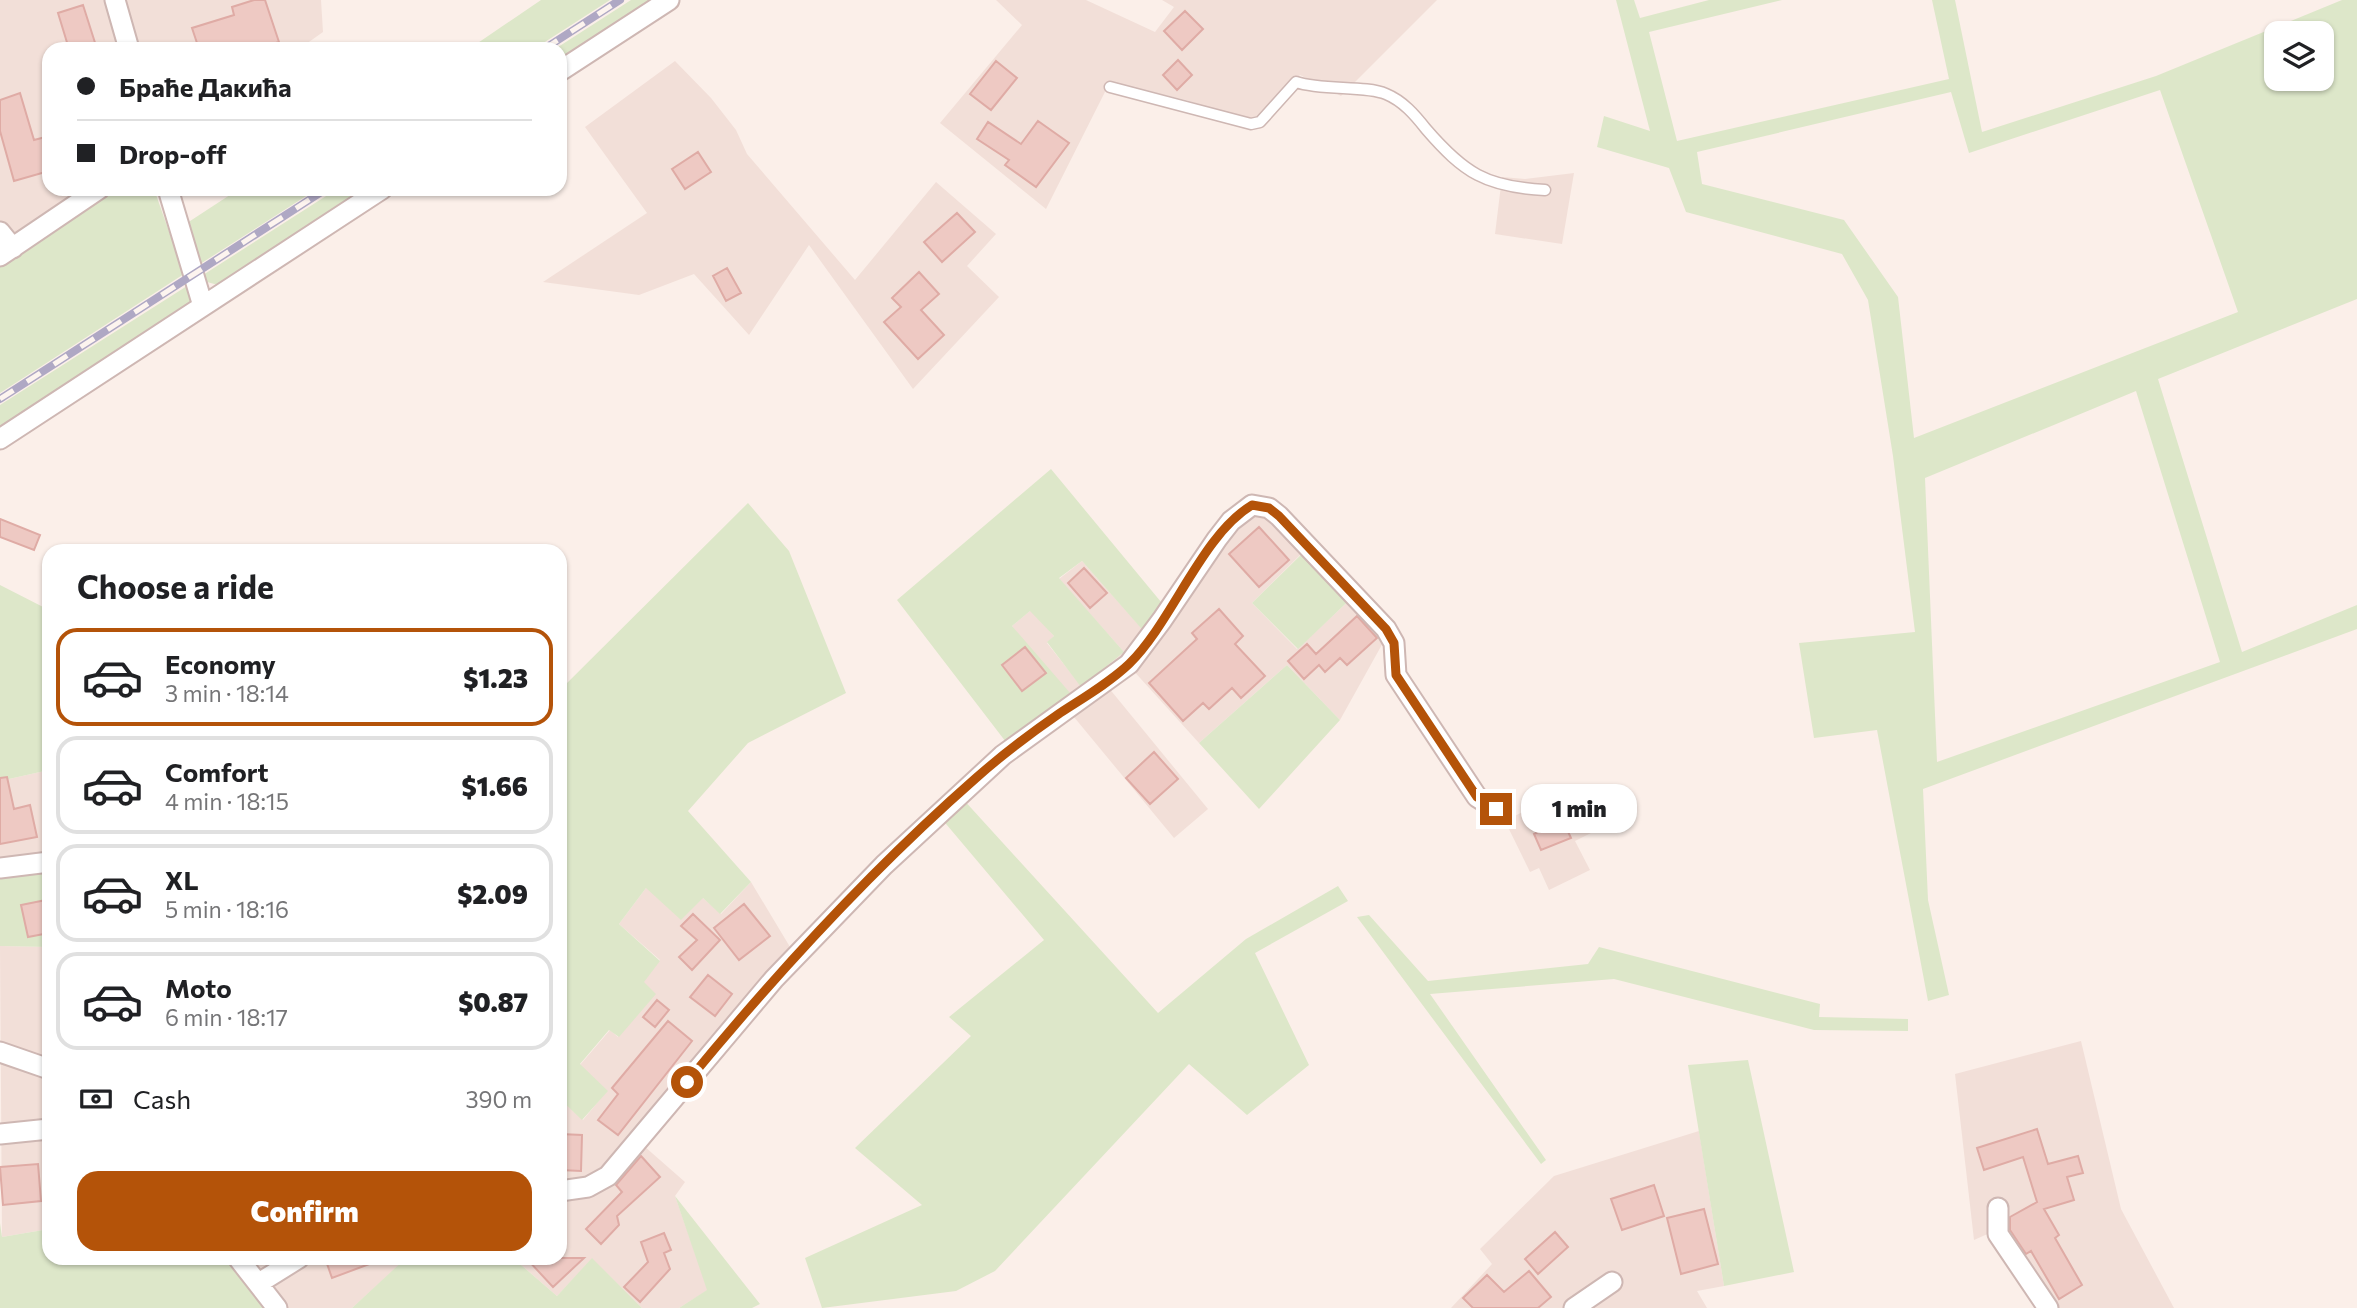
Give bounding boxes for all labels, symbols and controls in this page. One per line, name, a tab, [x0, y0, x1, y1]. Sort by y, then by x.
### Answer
map controls	[2264, 21, 2334, 91]
button: layers	[2264, 21, 2334, 91]
text: Браће Дакића	[119, 71, 292, 102]
text: Drop-off	[119, 138, 226, 169]
text: Choose a ride	[77, 566, 274, 606]
icon: car	[81, 646, 144, 709]
text: Economy	[165, 648, 276, 679]
text: $1.23	[463, 662, 528, 693]
text: 3 min · 18:14	[165, 679, 289, 707]
icon: car	[81, 754, 144, 817]
text: Comfort	[165, 756, 268, 787]
text: $1.66	[461, 770, 528, 801]
callout: 1 min	[1520, 784, 1636, 834]
text: 4 min · 18:15	[165, 787, 289, 815]
route end	[1480, 793, 1512, 825]
text: 1 min	[1551, 794, 1607, 822]
icon: car	[81, 862, 144, 925]
text: XL	[165, 864, 199, 895]
text: $2.09	[457, 878, 528, 909]
text: 5 min · 18:16	[165, 895, 289, 923]
icon: car	[81, 970, 144, 1033]
text: Moto	[165, 972, 232, 1003]
text: $0.87	[458, 986, 528, 1017]
text: 6 min · 18:17	[165, 1003, 288, 1031]
route start	[671, 1066, 703, 1098]
icon: cash	[77, 1080, 115, 1118]
text: Cash	[133, 1083, 191, 1114]
text: 390 m	[465, 1085, 532, 1113]
button: Confirm	[77, 1171, 532, 1251]

